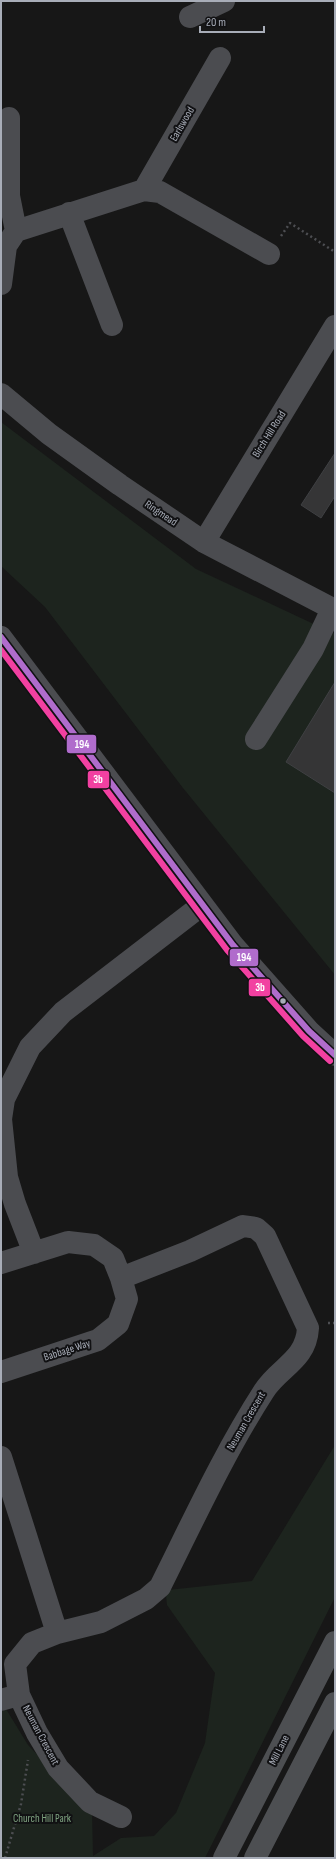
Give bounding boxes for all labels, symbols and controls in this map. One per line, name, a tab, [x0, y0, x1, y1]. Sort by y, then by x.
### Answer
scale bar	[200, 8, 264, 34]
text: 20 m	[206, 15, 226, 30]
street label: Earlswood	[167, 104, 197, 144]
street label: Birch Hill Road	[250, 408, 289, 460]
street label: Ringmead	[142, 497, 180, 529]
line badge: 194	[66, 734, 97, 754]
text: 194	[75, 738, 89, 751]
line badge: 3b	[87, 770, 110, 789]
text: 3b	[93, 773, 103, 786]
line badge: 194	[229, 948, 259, 967]
text: 194	[237, 951, 251, 964]
line badge: 3b	[248, 978, 271, 997]
text: 3b	[255, 981, 265, 994]
unlabelled marker	[278, 996, 288, 1006]
street label: Babbage Way	[42, 1336, 93, 1364]
street label: Neuman Crescent	[224, 1389, 268, 1453]
street label: Neuman Crescent	[20, 1703, 63, 1768]
street label: Mill Lane	[266, 1733, 292, 1767]
park label: Church Hill Park	[13, 1812, 72, 1825]

